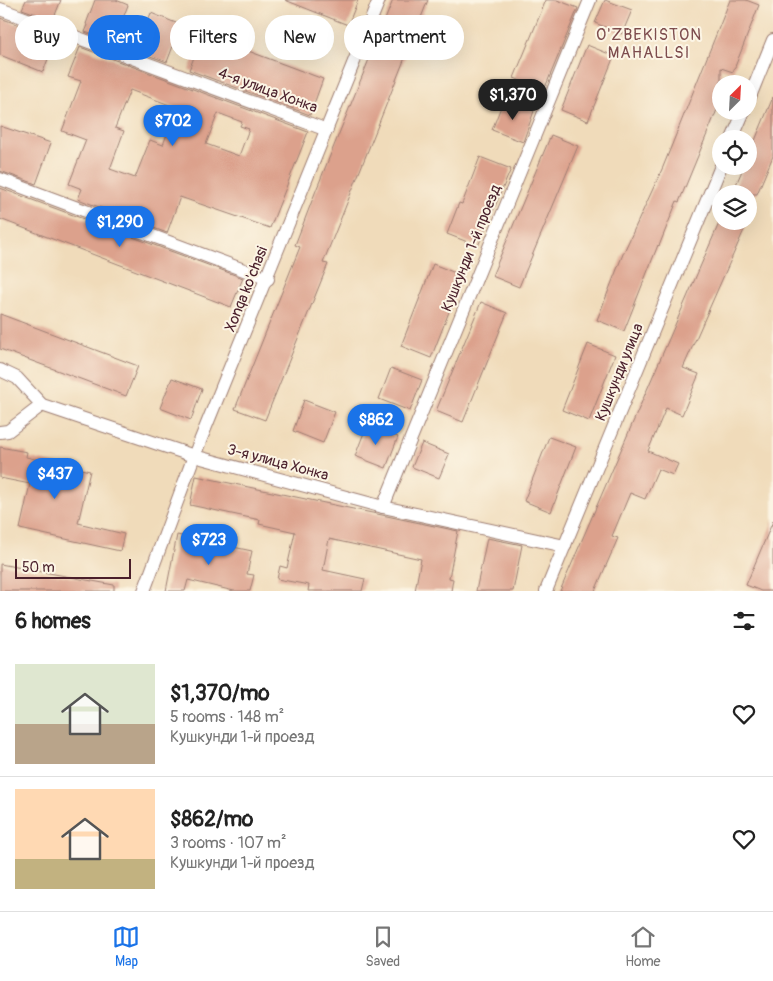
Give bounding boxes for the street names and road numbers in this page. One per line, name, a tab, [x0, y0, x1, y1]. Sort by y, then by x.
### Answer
street label: 4-я улица Хонка	[216, 64, 320, 117]
street label: Кушкунди 1-й проезд	[437, 182, 506, 314]
street label: Xonqa ko'chasi	[221, 243, 272, 335]
street label: Кушкунди улица	[591, 321, 648, 424]
street label: 3-я улица Хонка	[225, 440, 331, 485]

